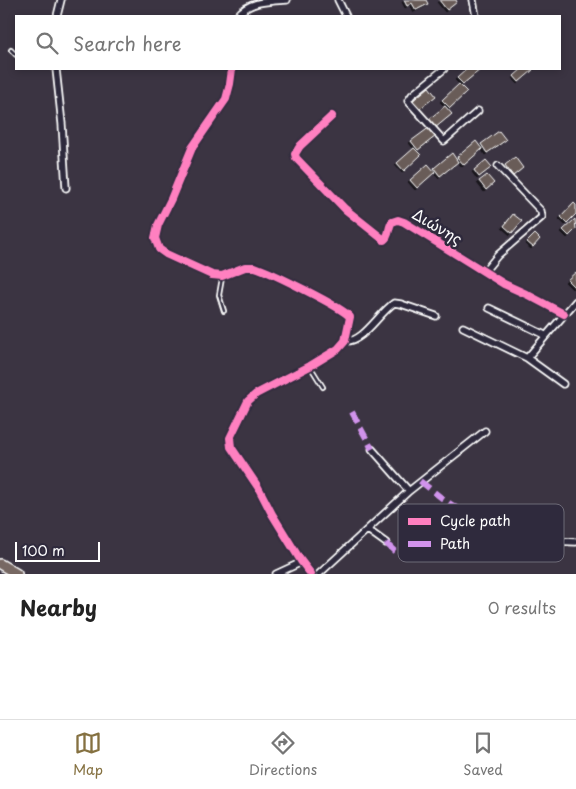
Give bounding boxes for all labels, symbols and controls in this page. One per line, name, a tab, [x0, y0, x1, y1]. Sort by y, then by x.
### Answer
search box	[15, 15, 561, 70]
icon: search	[33, 29, 61, 57]
text: Search here	[73, 29, 182, 57]
street label: Διώνης	[408, 202, 467, 250]
legend	[398, 504, 564, 562]
text: Cycle path	[440, 510, 511, 531]
text: Path	[440, 533, 470, 554]
scale bar	[15, 539, 100, 562]
text: 100 m	[22, 540, 65, 561]
text: Nearby	[20, 591, 97, 623]
text: 0 results	[488, 595, 556, 619]
tab: Map	[73, 729, 103, 780]
tab: Directions	[249, 729, 317, 780]
tab: Saved	[463, 729, 503, 780]

